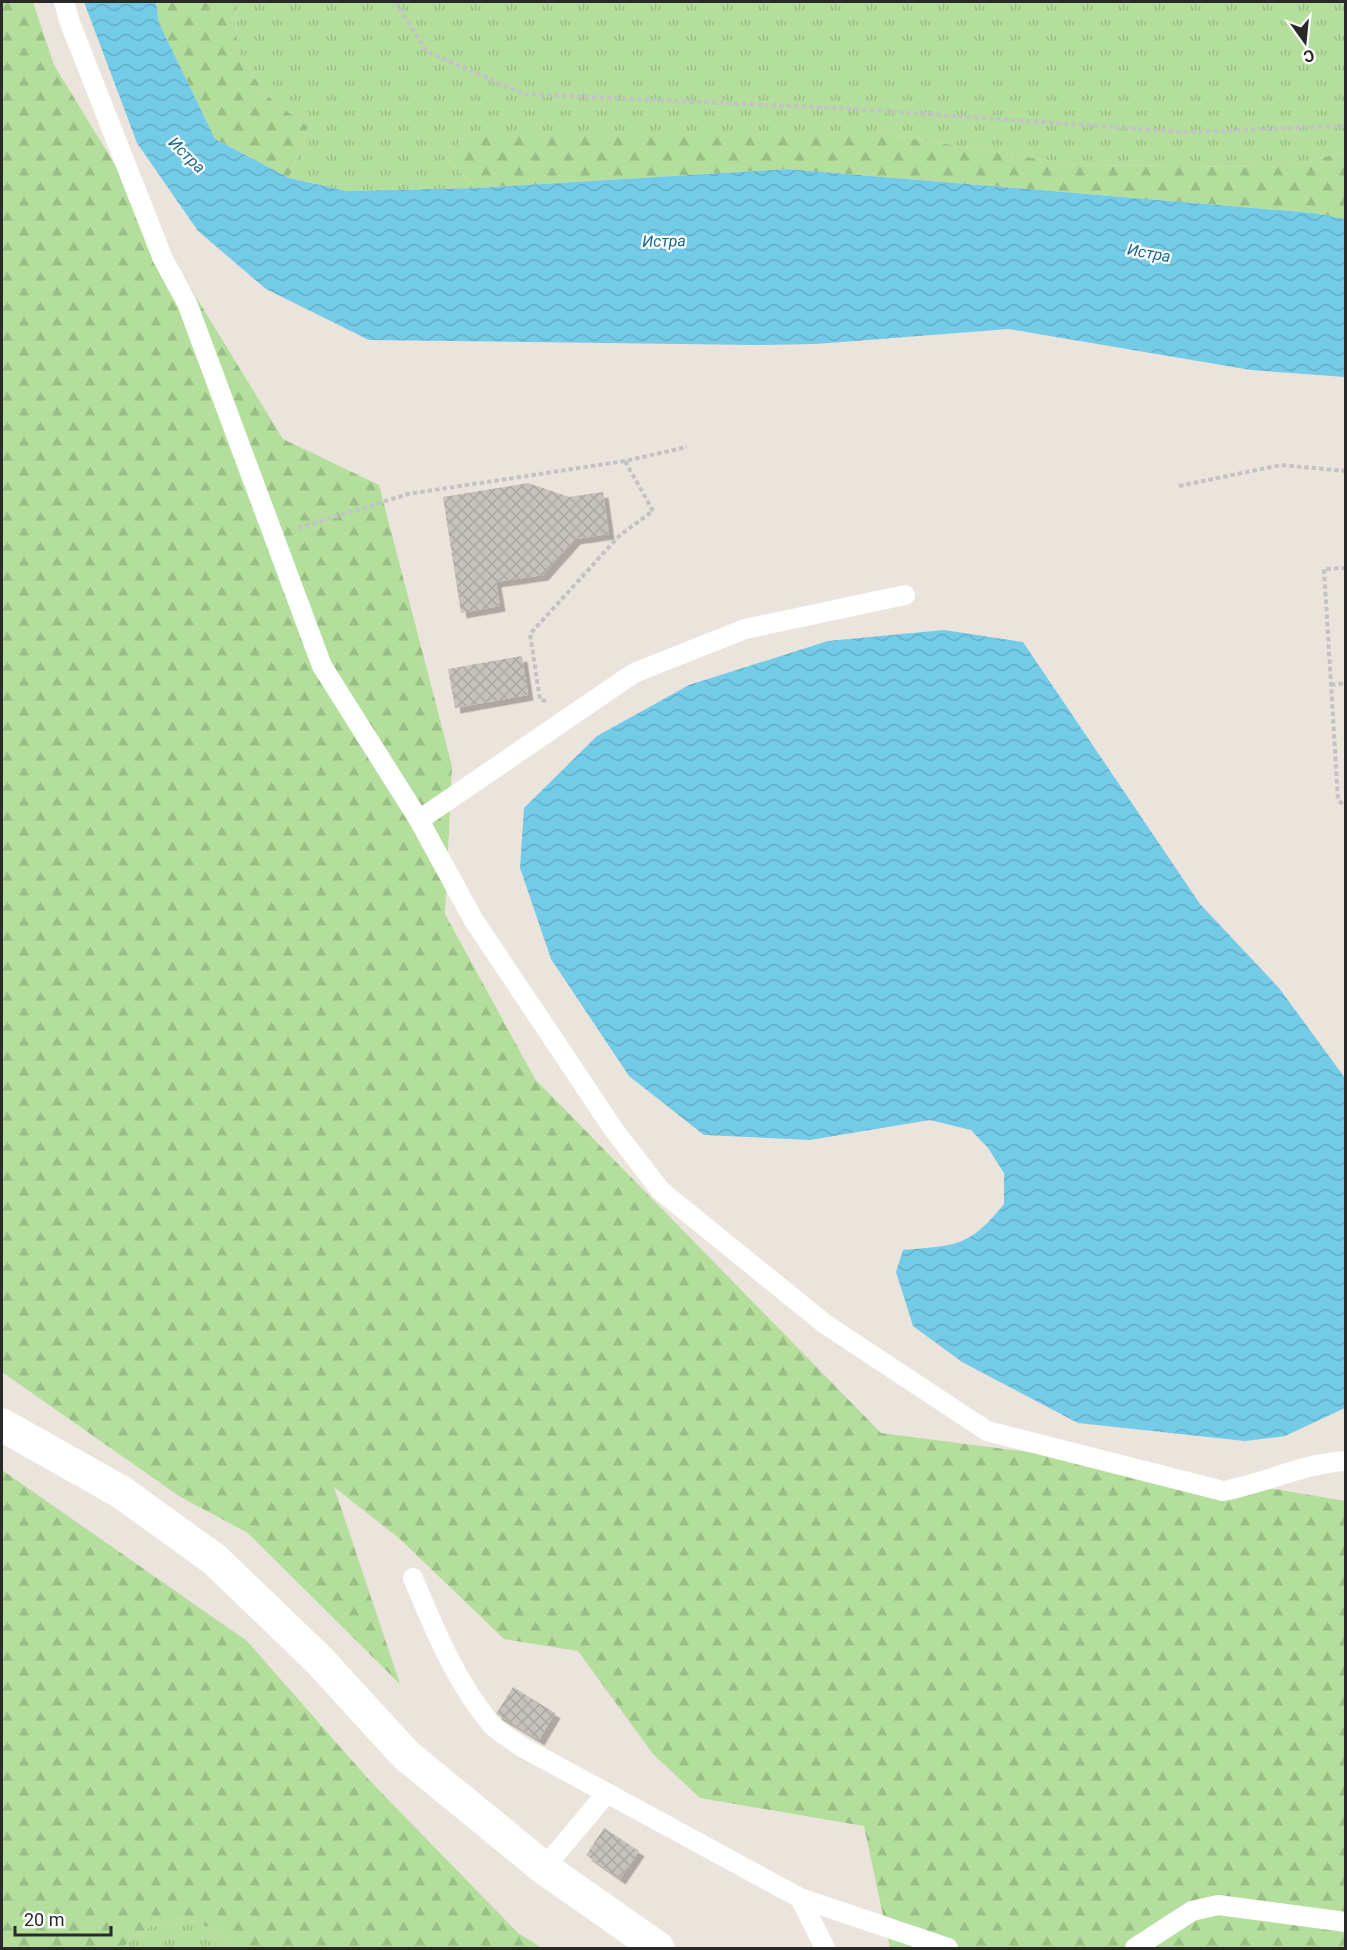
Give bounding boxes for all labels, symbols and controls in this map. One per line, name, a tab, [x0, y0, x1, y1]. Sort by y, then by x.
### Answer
north arrow	[1275, 12, 1335, 72]
text: С	[1301, 45, 1316, 67]
water label: Истра	[165, 133, 209, 177]
water label: Истра	[642, 231, 686, 251]
water label: Истра	[1126, 240, 1172, 266]
scale bar	[15, 1899, 111, 1937]
text: 20 m	[24, 1909, 64, 1930]

